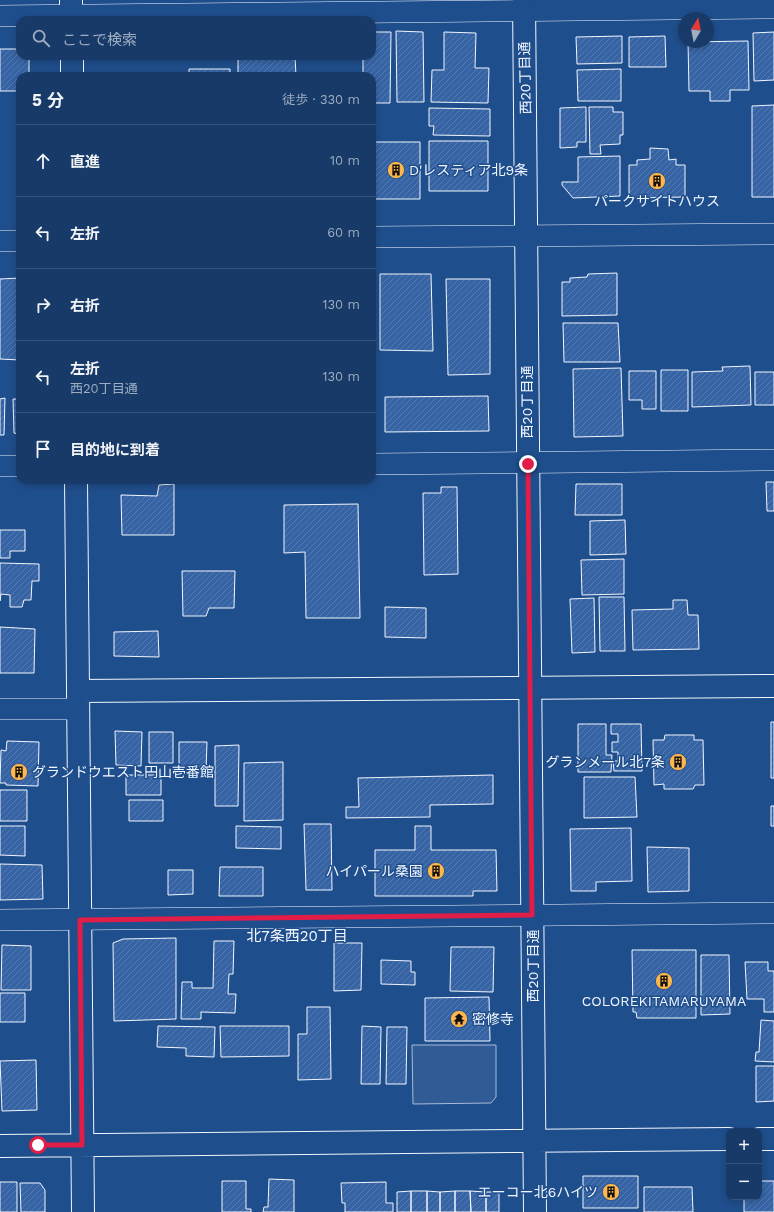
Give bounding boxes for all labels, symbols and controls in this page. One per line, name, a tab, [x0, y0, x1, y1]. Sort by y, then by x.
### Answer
north arrow	[678, 12, 714, 48]
search box	[16, 16, 376, 60]
icon: search	[30, 27, 52, 49]
text: ここで検索	[62, 31, 137, 49]
street label: 西20丁目通	[516, 41, 534, 115]
text: 5 分	[32, 90, 64, 110]
text: 徒歩 · 330 m	[282, 92, 360, 107]
icon: ahead	[32, 150, 54, 172]
text: 直進	[70, 153, 100, 171]
text: 10 m	[330, 153, 360, 168]
building icon: D'レスティア北9条	[386, 160, 406, 180]
place label: D'レスティア北9条	[409, 162, 528, 178]
building icon: パークサイトハウス	[647, 171, 667, 191]
place label: パークサイトハウス	[594, 193, 720, 209]
icon: left	[32, 222, 54, 244]
text: 左折	[70, 225, 100, 243]
text: 60 m	[327, 225, 360, 240]
icon: right	[32, 294, 54, 316]
text: 右折	[70, 297, 100, 315]
text: 130 m	[322, 297, 360, 312]
text: 左折	[70, 360, 100, 378]
icon: left	[32, 366, 54, 388]
street label: 西20丁目通	[519, 366, 535, 438]
text: 130 m	[322, 369, 360, 384]
text: 西20丁目通	[70, 381, 138, 396]
icon: arrive	[32, 438, 54, 460]
text: 目的地に到着	[70, 441, 160, 459]
route end	[519, 455, 537, 473]
building icon: グランメール北7条	[668, 752, 688, 772]
place label: グランメール北7条	[546, 754, 665, 770]
building icon: グランドウエスト円山壱番館	[9, 762, 29, 782]
place label: グランドウエスト円山壱番館	[32, 764, 214, 780]
building icon: ハイパール桑園	[426, 861, 446, 881]
place label: ハイパール桑園	[326, 863, 423, 879]
district label: 北7条西20丁目	[246, 927, 348, 945]
street label: 西20丁目通	[525, 930, 541, 1002]
building icon: COLOREKITAMARUYAMA	[654, 971, 674, 991]
place label: COLOREKITAMARUYAMA	[582, 993, 746, 1009]
temple icon: 密修寺	[449, 1009, 469, 1029]
place label: 密修寺	[472, 1011, 514, 1027]
map controls	[726, 1128, 762, 1200]
button: +	[726, 1128, 762, 1164]
route start	[29, 1136, 47, 1154]
button: −	[726, 1164, 762, 1200]
building icon: エーコー北6ハイツ	[601, 1182, 621, 1202]
place label: エーコー北6ハイツ	[478, 1184, 598, 1200]

